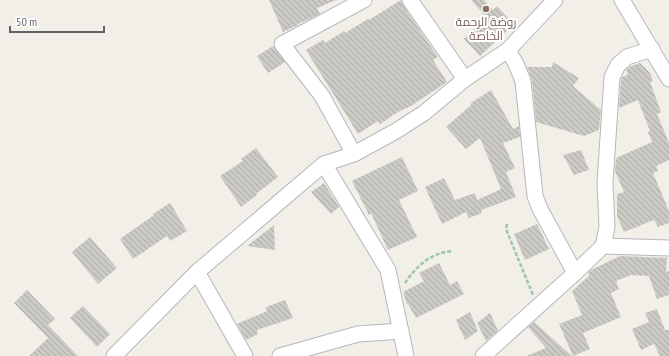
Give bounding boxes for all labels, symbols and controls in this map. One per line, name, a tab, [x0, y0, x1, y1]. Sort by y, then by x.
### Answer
marker: روضة الرحمة الخاصة	[481, 4, 491, 14]
scale bar	[10, 8, 104, 34]
text: 50 m	[16, 14, 37, 29]
place label: روضة الرحمة الخاصة	[456, 14, 516, 43]

